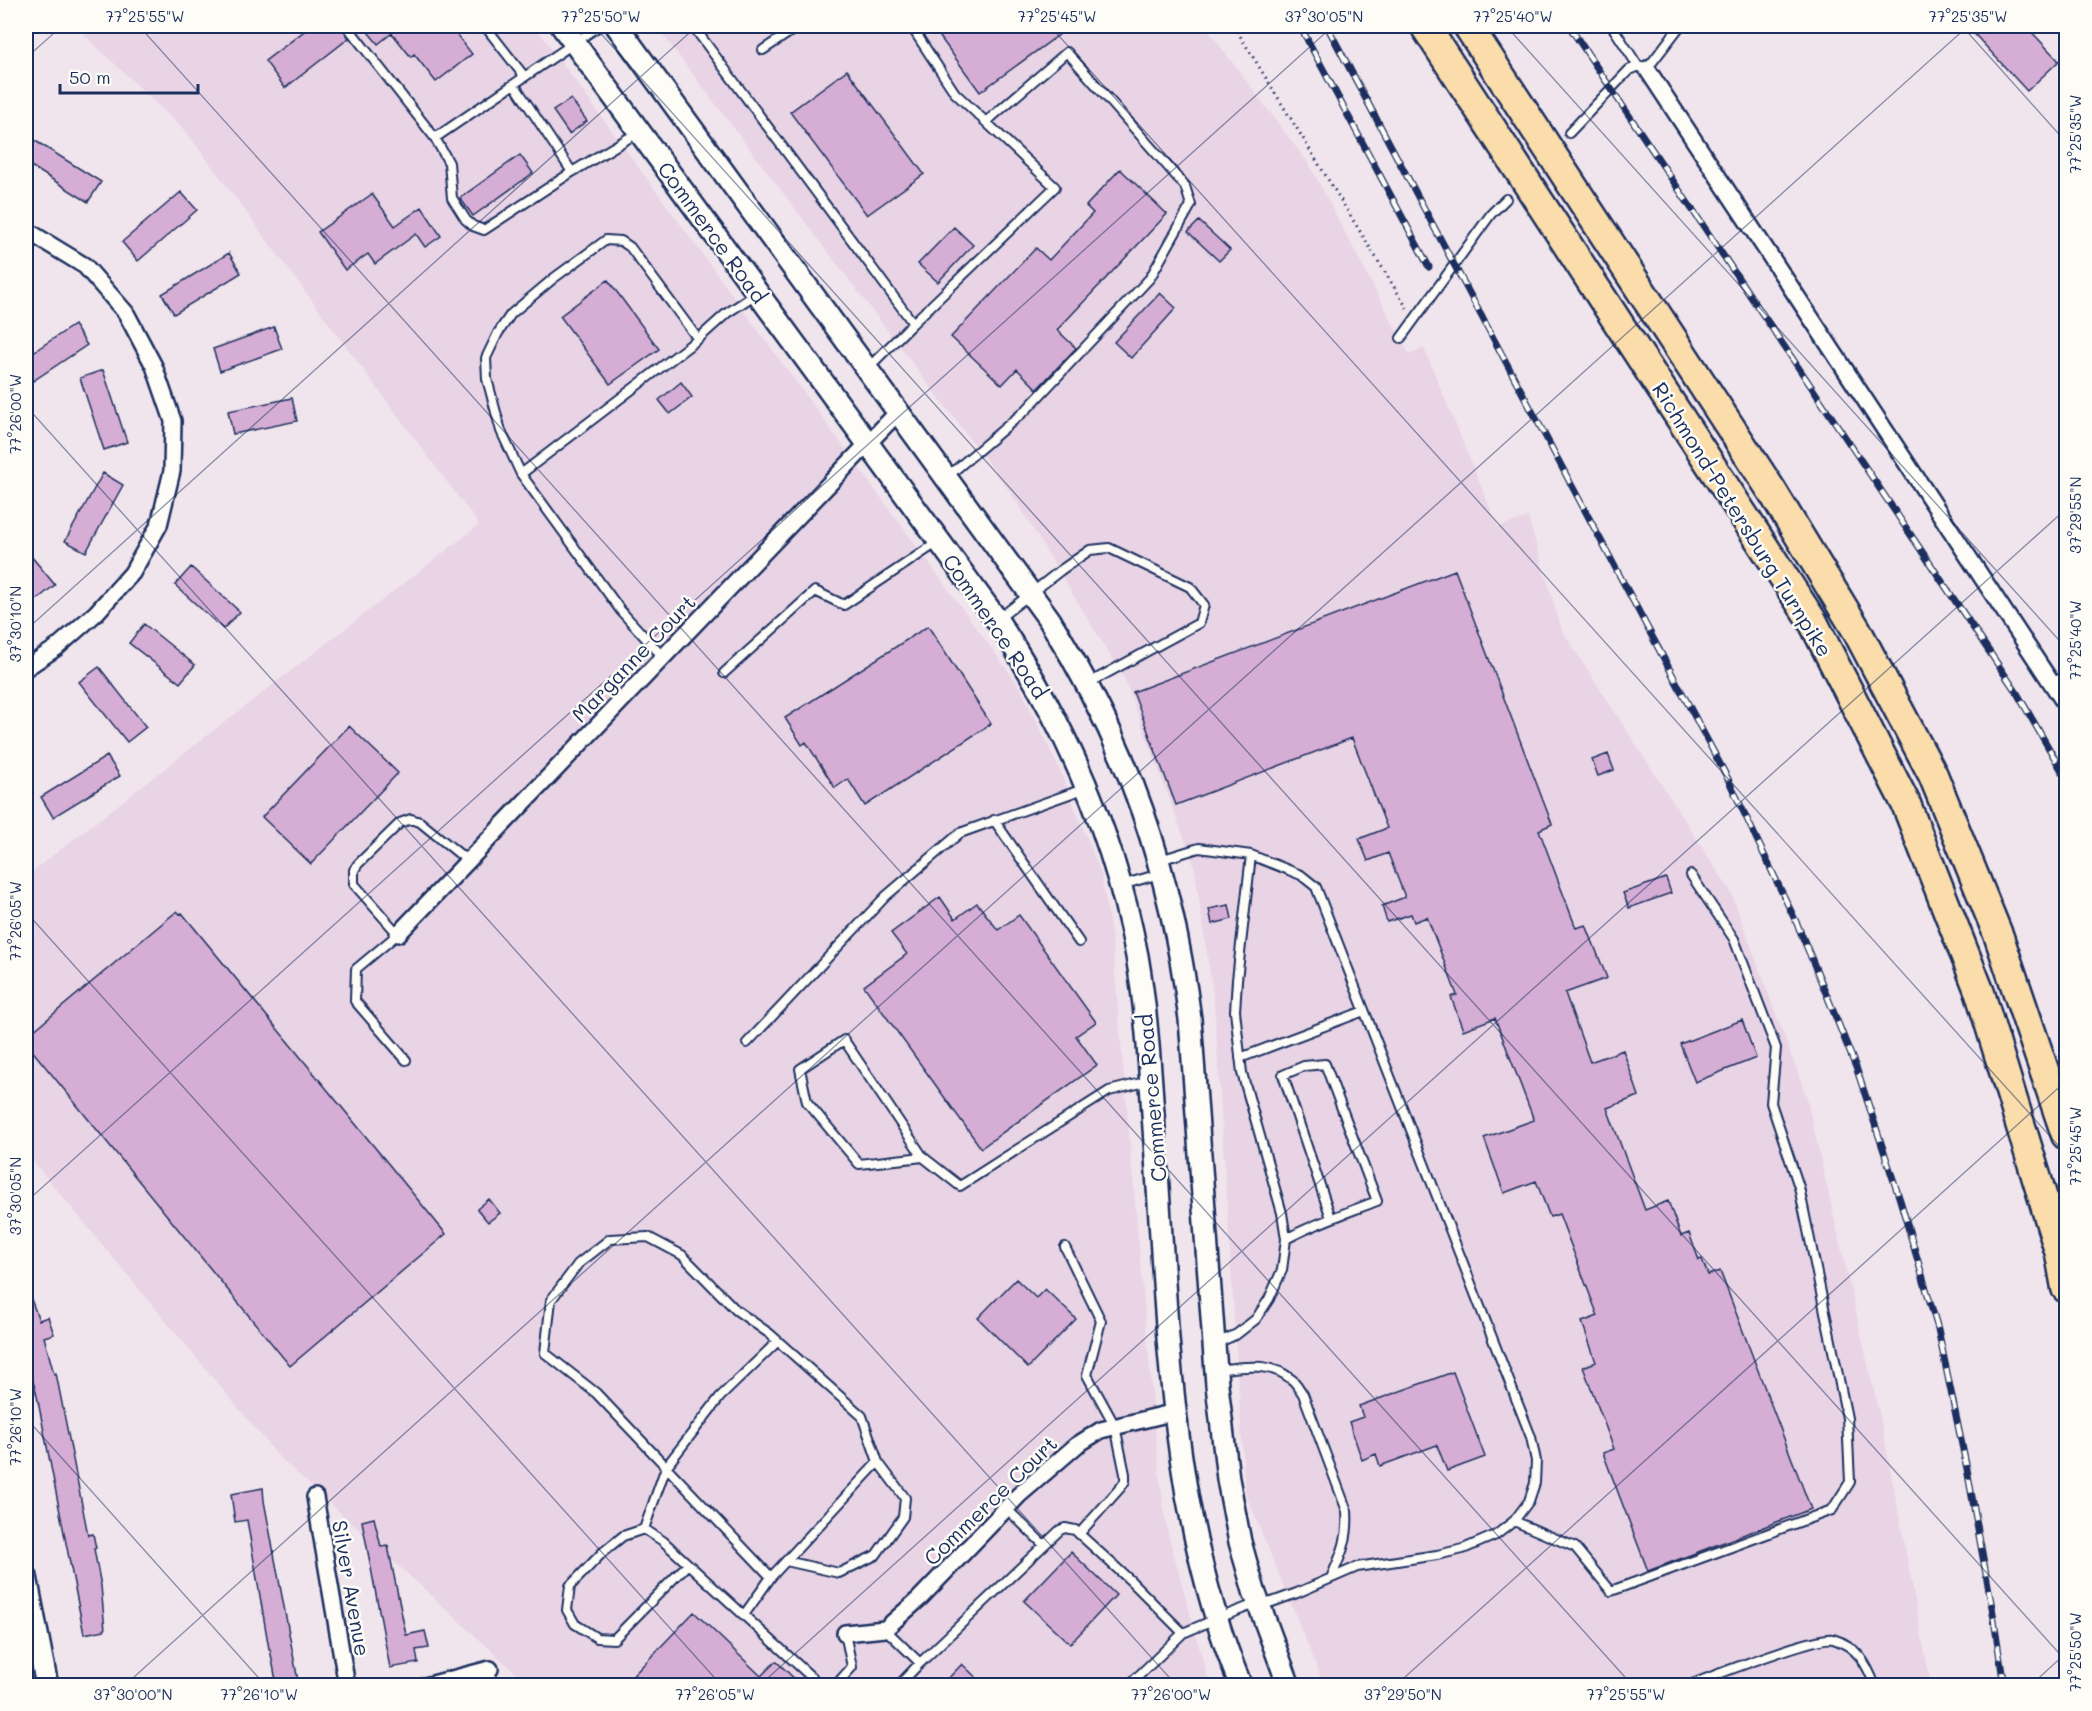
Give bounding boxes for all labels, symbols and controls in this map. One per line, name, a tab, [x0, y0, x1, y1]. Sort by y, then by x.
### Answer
text: 77°25'55"W	[106, 6, 184, 26]
text: 77°25'50"W	[561, 6, 641, 26]
text: 77°25'45"W	[1018, 6, 1096, 26]
text: 37°30'05"N	[1285, 6, 1363, 26]
text: 77°25'40"W	[1473, 6, 1553, 26]
text: 77°25'35"W	[1929, 6, 2007, 26]
scale bar	[60, 57, 198, 95]
text: 50 m	[69, 65, 111, 89]
text: 77°25'35"W	[2065, 95, 2085, 173]
street label: Commerce Road	[652, 156, 774, 308]
text: 77°26'00"W	[5, 374, 25, 454]
street label: Richmond-Petersburg Turnpike	[1647, 377, 1839, 661]
text: 37°29'55"N	[2065, 476, 2085, 554]
street label: Commerce Road	[938, 548, 1054, 704]
text: 37°30'10"N	[5, 586, 25, 662]
street label: Marganne Court	[565, 588, 701, 728]
text: 77°25'40"W	[2065, 600, 2085, 680]
text: 77°26'05"W	[5, 881, 25, 961]
street label: Commerce Road	[1130, 1013, 1172, 1183]
text: 77°25'45"W	[2065, 1107, 2085, 1185]
text: 37°30'05"N	[5, 1157, 25, 1235]
text: 77°26'10"W	[5, 1388, 25, 1466]
street label: Commerce Court	[918, 1429, 1062, 1571]
street label: Silver Avenue	[327, 1518, 377, 1658]
text: 77°25'50"W	[2065, 1612, 2085, 1692]
text: 37°30'00"N	[93, 1684, 173, 1704]
text: 77°26'10"W	[220, 1684, 298, 1704]
text: 77°26'05"W	[675, 1684, 755, 1704]
text: 77°26'00"W	[1131, 1684, 1211, 1704]
text: 37°29'50"N	[1364, 1684, 1442, 1704]
text: 77°25'55"W	[1587, 1684, 1665, 1704]

